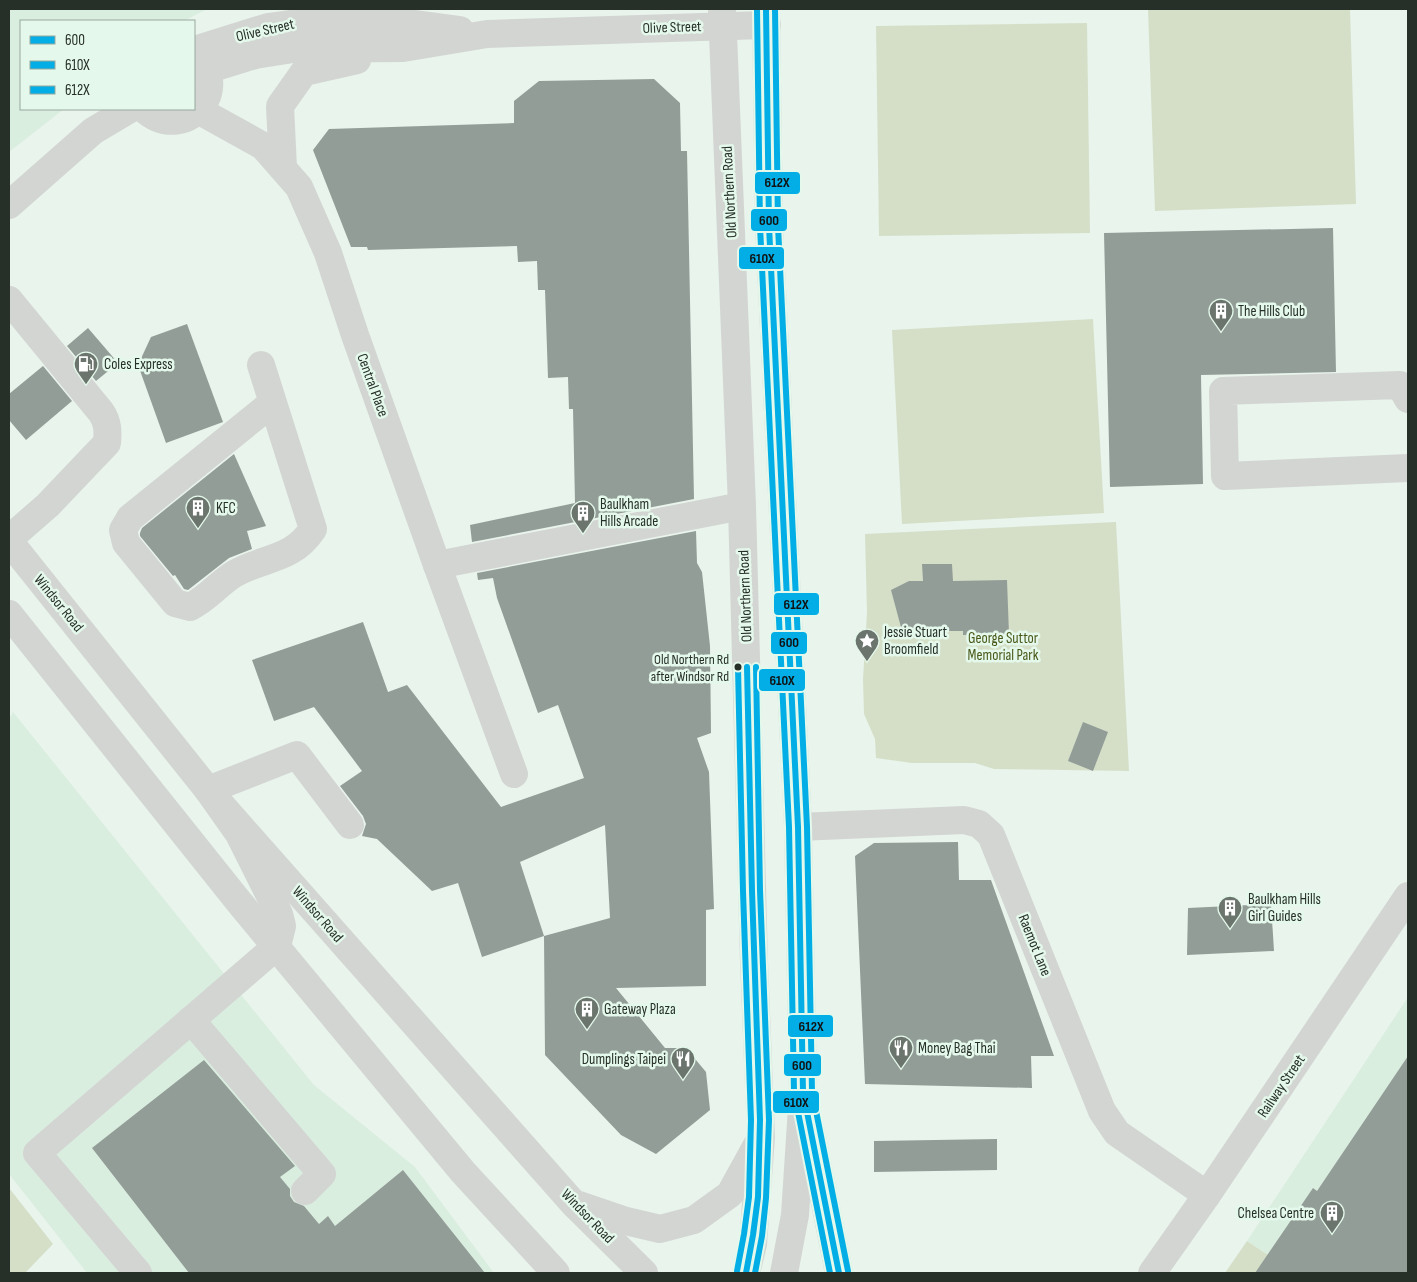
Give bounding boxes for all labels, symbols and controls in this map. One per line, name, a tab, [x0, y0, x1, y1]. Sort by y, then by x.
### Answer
street label: Olive Street	[234, 14, 296, 46]
street label: Olive Street	[642, 17, 702, 38]
legend	[20, 20, 195, 110]
text: 600	[65, 31, 85, 50]
text: 610X	[65, 56, 90, 75]
text: 612X	[65, 81, 90, 100]
street label: Old Northern Road	[718, 145, 741, 239]
line badge: 612X	[754, 171, 801, 195]
text: 612X	[765, 174, 790, 191]
line badge: 600	[750, 208, 788, 232]
text: 600	[759, 212, 779, 229]
line badge: 610X	[738, 246, 785, 270]
text: 610X	[749, 250, 775, 267]
building icon: The Hills Club	[1208, 298, 1234, 332]
place label: The Hills Club	[1238, 302, 1305, 321]
fuel station icon: Coles Express	[73, 351, 99, 385]
street label: Central Place	[352, 351, 393, 420]
place label: Coles Express	[104, 355, 173, 374]
building icon: KFC	[185, 495, 211, 529]
place label: Baulkham Hills Arcade	[600, 495, 658, 531]
place label: KFC	[216, 499, 236, 518]
building icon: Baulkham Hills Arcade	[570, 500, 596, 534]
street label: Old Northern Road	[734, 550, 757, 642]
street label: Windsor Road	[30, 571, 88, 636]
line badge: 612X	[773, 592, 820, 616]
text: 612X	[784, 596, 809, 613]
place label: Jessie Stuart Broomfield	[883, 623, 947, 659]
place icon: Jessie Stuart Broomfield	[854, 628, 880, 662]
park label: George Suttor Memorial Park	[968, 629, 1039, 665]
line badge: 600	[770, 631, 808, 655]
text: 600	[779, 634, 799, 651]
place label: Old Northern Rd after Windsor Rd	[651, 651, 729, 685]
marker: Old Northern Rd after Windsor Rd	[733, 662, 743, 672]
line badge: 610X	[758, 668, 806, 692]
text: 610X	[769, 672, 795, 689]
street label: Windsor Road	[288, 882, 347, 946]
place label: Baulkham Hills Girl Guides	[1248, 890, 1321, 926]
building icon: Baulkham Hills Girl Guides	[1217, 895, 1243, 929]
street label: Raemot Lane	[1014, 911, 1056, 979]
building icon: Gateway Plaza	[574, 996, 600, 1030]
place label: Gateway Plaza	[604, 1000, 676, 1019]
line badge: 612X	[787, 1014, 834, 1038]
text: 612X	[799, 1018, 824, 1035]
restaurant icon: Money Bag Thai	[888, 1035, 914, 1069]
place label: Money Bag Thai	[918, 1039, 996, 1058]
restaurant icon: Dumplings Taipei	[670, 1046, 696, 1080]
place label: Dumplings Taipei	[582, 1050, 666, 1069]
street label: Railway Street	[1253, 1051, 1310, 1121]
line badge: 600	[783, 1053, 822, 1077]
text: 600	[792, 1057, 812, 1074]
line badge: 610X	[772, 1090, 820, 1114]
text: 610X	[783, 1094, 809, 1111]
street label: Windsor Road	[557, 1185, 618, 1248]
building icon: Chelsea Centre	[1319, 1200, 1345, 1234]
place label: Chelsea Centre	[1238, 1204, 1314, 1223]

